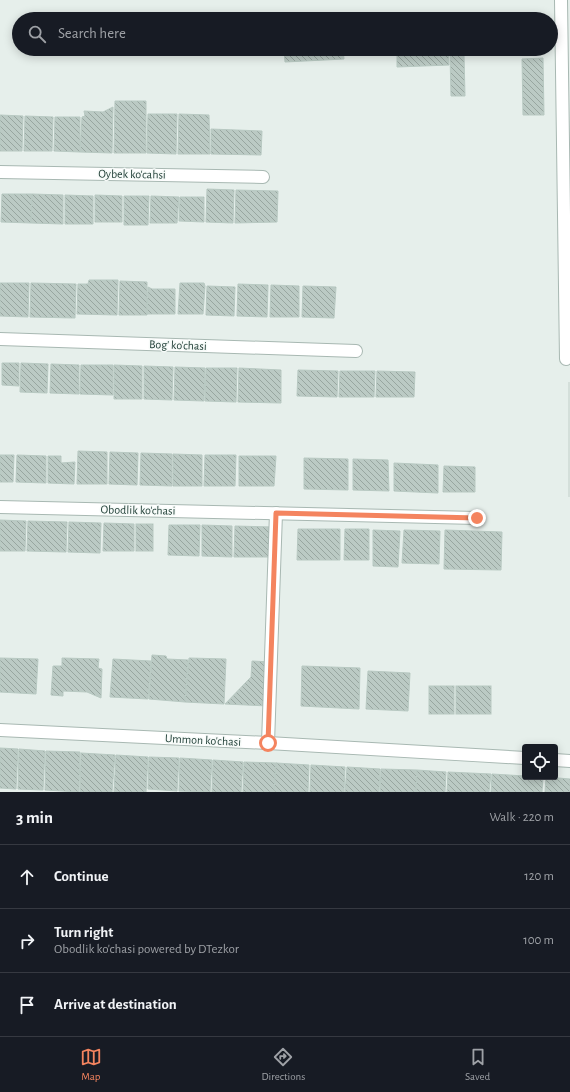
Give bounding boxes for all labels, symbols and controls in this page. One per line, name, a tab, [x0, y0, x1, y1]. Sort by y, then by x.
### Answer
search box	[12, 12, 558, 56]
icon: search	[26, 23, 48, 45]
text: Search here	[58, 26, 126, 41]
street label: Oybek ko'cahsi	[98, 167, 166, 182]
street label: Bog' ko'chasi	[149, 338, 207, 352]
street label: Obodlik ko'chasi	[100, 503, 176, 517]
route end	[468, 509, 486, 527]
street label: Ummon ko'chasi	[165, 732, 241, 748]
route start	[259, 734, 277, 752]
map controls	[522, 744, 558, 780]
button: locate	[522, 744, 558, 780]
text: 3 min	[16, 809, 53, 826]
text: Walk · 220 m	[489, 811, 554, 824]
icon: ahead	[16, 866, 38, 888]
text: Continue	[54, 869, 109, 884]
text: 120 m	[524, 870, 554, 883]
text: Turn right	[54, 925, 113, 940]
icon: right	[16, 930, 38, 952]
text: 100 m	[523, 934, 554, 947]
text: Obodlik ko'chasi powered by DTezkor	[54, 943, 239, 956]
icon: arrive	[16, 994, 38, 1016]
text: Arrive at destination	[54, 997, 177, 1012]
tab: Map	[80, 1046, 102, 1083]
tab: Directions	[261, 1046, 305, 1083]
tab: Saved	[465, 1046, 490, 1083]

